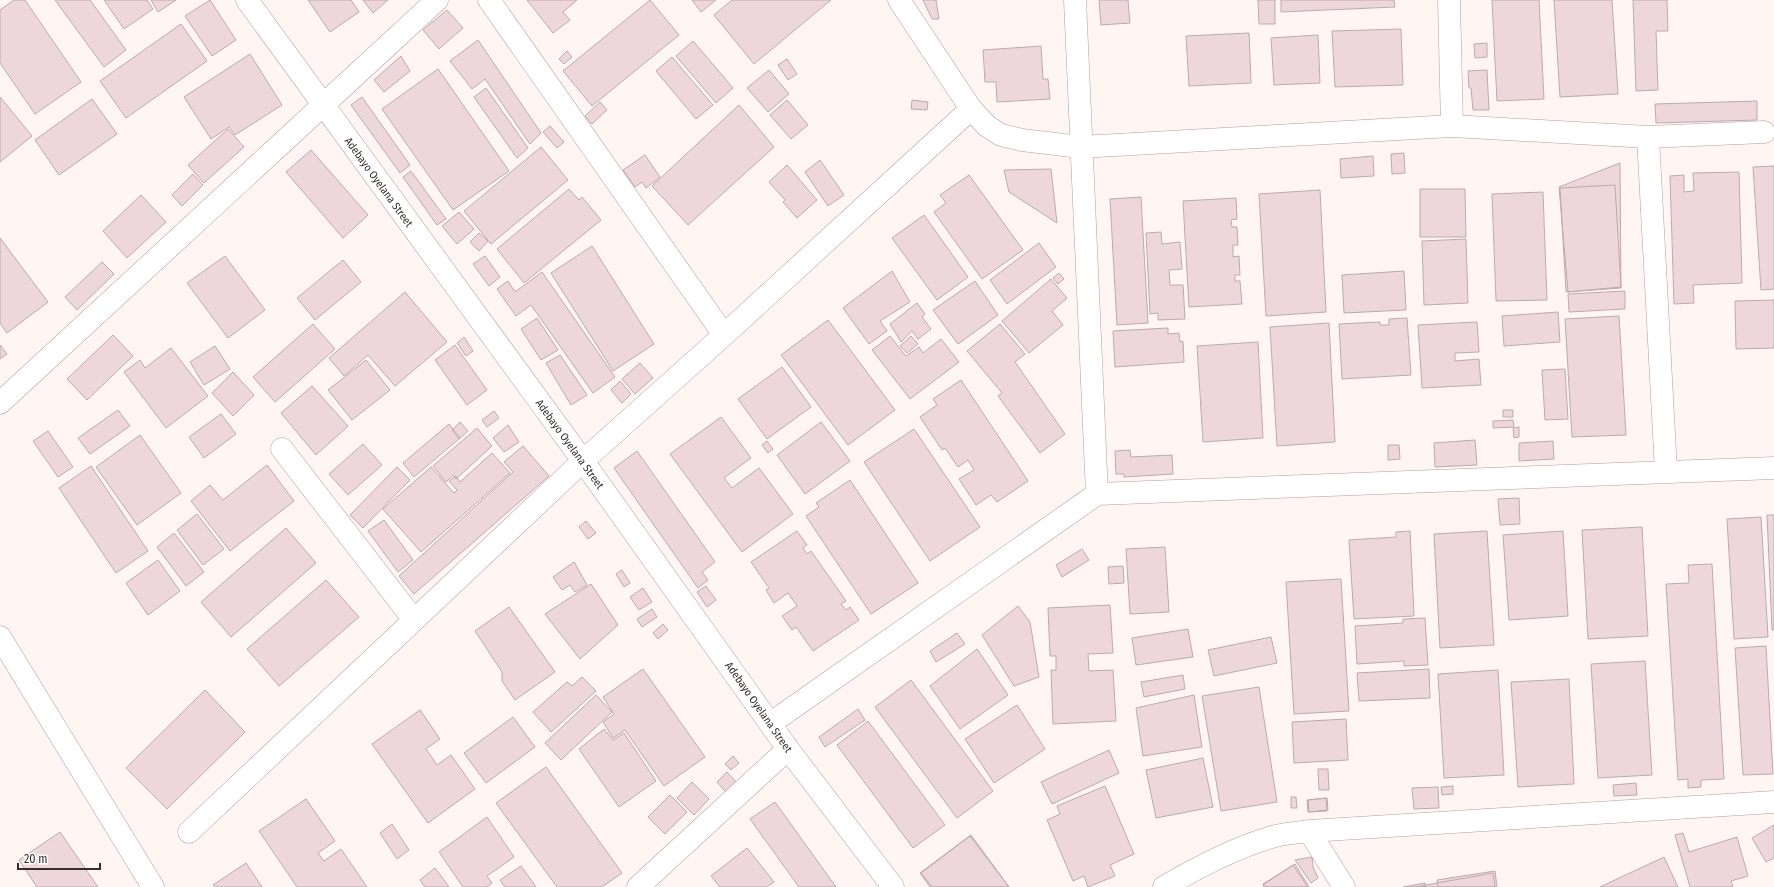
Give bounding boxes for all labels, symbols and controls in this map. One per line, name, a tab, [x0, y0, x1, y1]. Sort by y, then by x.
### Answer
street label: Adebayo Oyelana Street	[342, 135, 416, 230]
street label: Adebayo Oyelana Street	[533, 397, 607, 492]
street label: Adebayo Oyelana Street	[722, 659, 795, 755]
scale bar	[18, 845, 100, 871]
text: 20 m	[24, 852, 48, 866]

